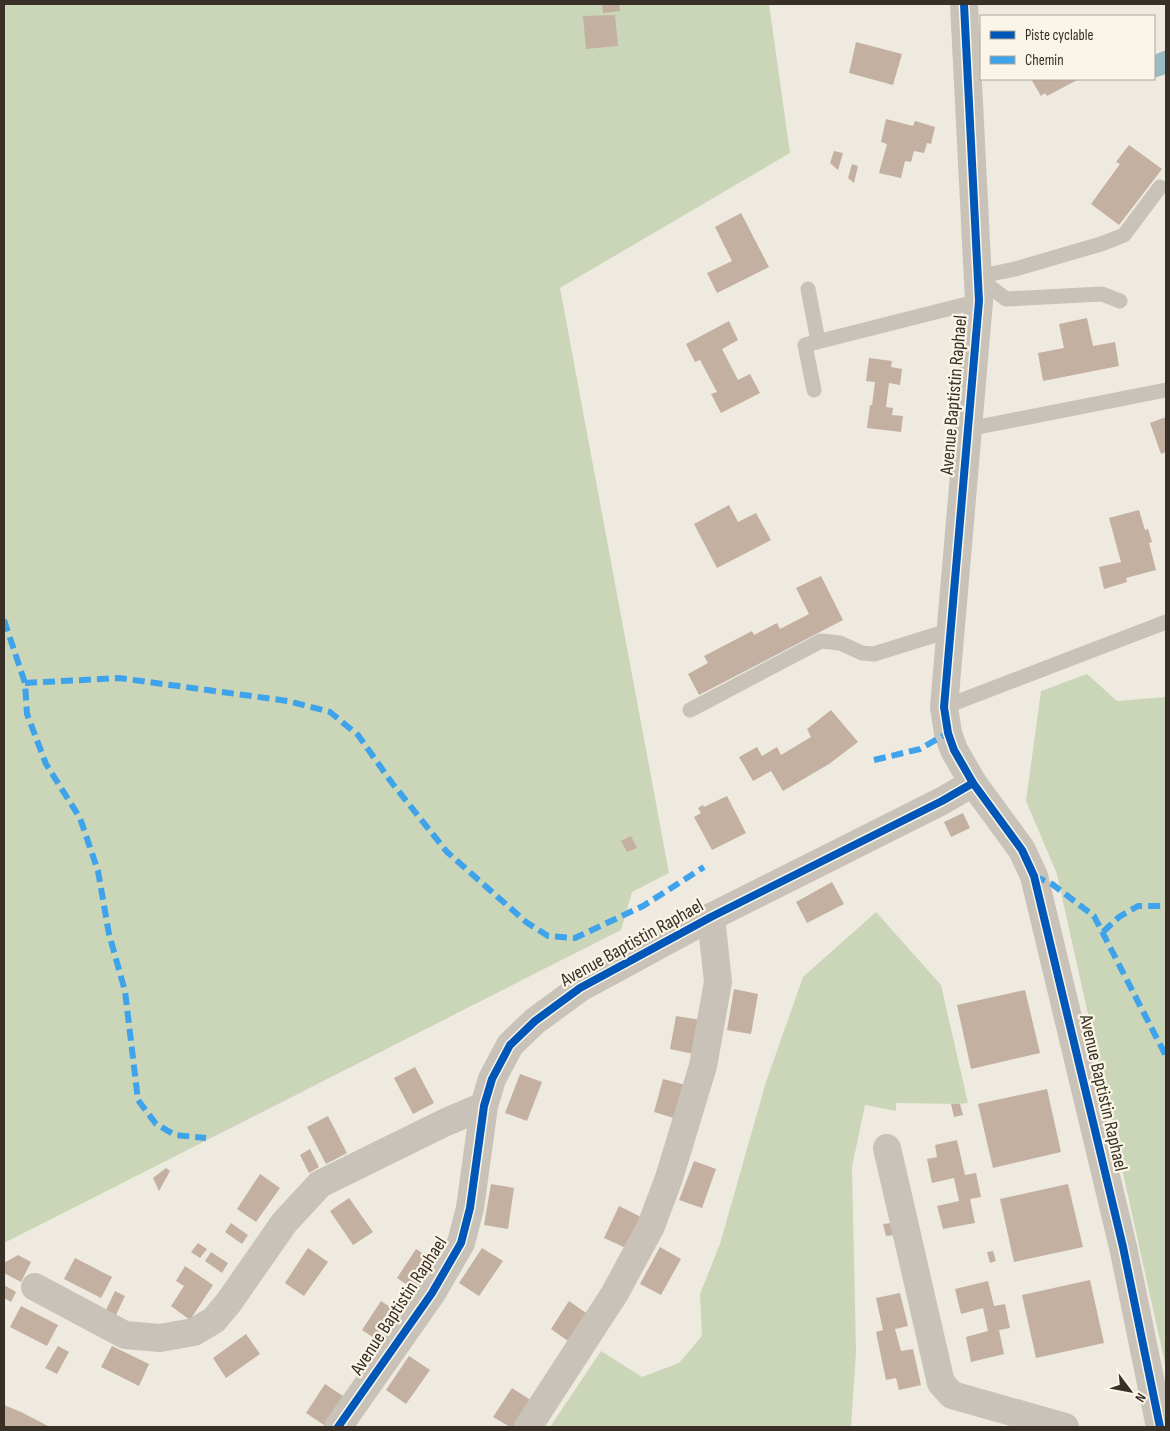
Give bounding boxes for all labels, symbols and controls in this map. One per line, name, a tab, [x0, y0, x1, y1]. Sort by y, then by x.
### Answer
legend	[980, 15, 1155, 80]
text: Piste cyclable	[1025, 26, 1094, 45]
text: Chemin	[1025, 51, 1064, 70]
street label: Avenue Baptistin Raphael	[935, 314, 972, 477]
street label: Avenue Baptistin Raphael	[556, 894, 708, 992]
street label: Avenue Baptistin Raphael	[1074, 1011, 1132, 1174]
street label: Avenue Baptistin Raphael	[345, 1233, 452, 1380]
north arrow	[1105, 1366, 1155, 1416]
text: N	[1131, 1390, 1150, 1405]

